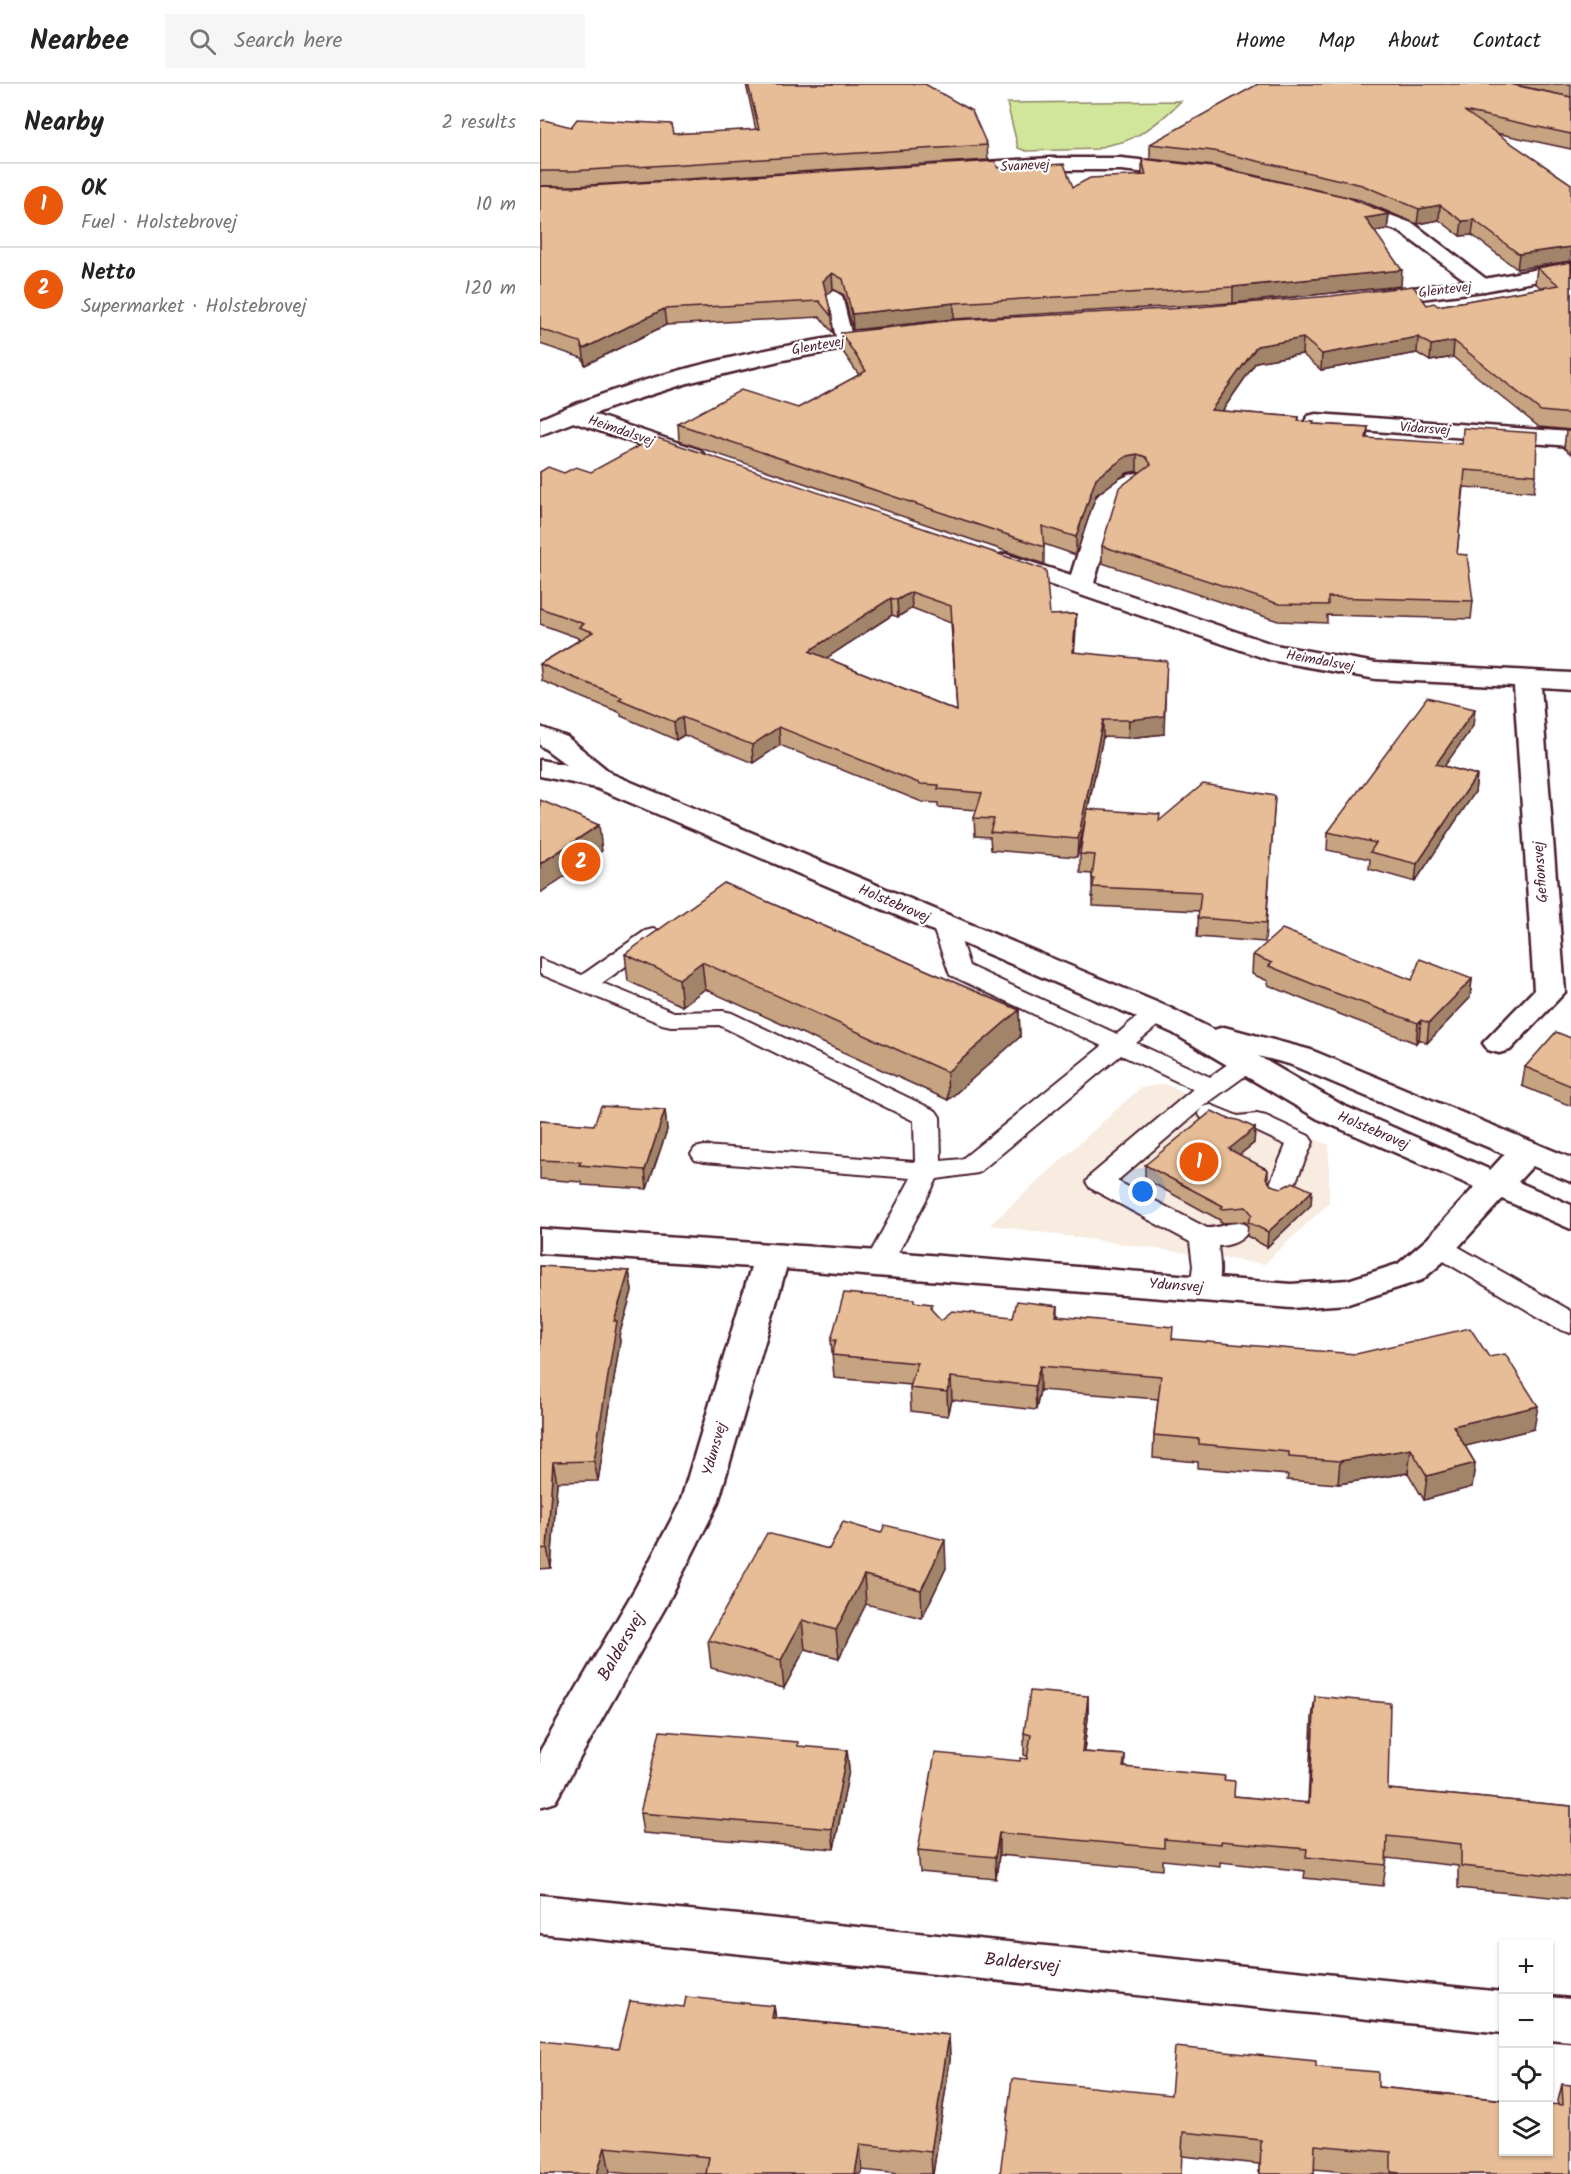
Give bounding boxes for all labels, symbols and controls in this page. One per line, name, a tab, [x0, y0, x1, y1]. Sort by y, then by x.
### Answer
search box	[165, 14, 585, 68]
text: Nearbee	[30, 19, 129, 64]
text: Search here	[234, 24, 342, 59]
icon: search	[186, 25, 219, 58]
text: Home	[1236, 25, 1285, 58]
text: Map	[1318, 25, 1355, 58]
text: About	[1388, 25, 1439, 58]
text: Contact	[1472, 25, 1541, 58]
text: Nearby	[24, 102, 104, 144]
text: 2 results	[441, 107, 516, 139]
street label: Svanevej	[1000, 154, 1051, 178]
text: OK	[81, 172, 108, 207]
text: 1	[40, 189, 47, 221]
text: 10 m	[476, 189, 516, 221]
text: Fuel · Holstebrovej	[81, 207, 237, 239]
text: Netto	[81, 256, 136, 291]
text: 2	[38, 273, 49, 305]
text: 120 m	[464, 273, 516, 305]
street label: Glentevej	[1417, 276, 1473, 304]
text: Supermarket · Holstebrovej	[81, 291, 307, 323]
street label: Glentevej	[790, 330, 847, 361]
street label: Heimdalsvej	[585, 409, 658, 453]
street label: Vidarsvej	[1399, 416, 1451, 442]
street label: Heimdalsvej	[1284, 644, 1356, 678]
street label: Gefionsvej	[1527, 839, 1555, 904]
pin: 2	[562, 840, 600, 884]
street label: Holstebrovej	[854, 878, 935, 930]
street label: Holstebrovej	[1333, 1105, 1414, 1157]
pin: 1	[1180, 1140, 1218, 1184]
your location	[1128, 1177, 1157, 1206]
street label: Ydunsvej	[1148, 1272, 1205, 1300]
street label: Ydunsvej	[696, 1418, 734, 1479]
street label: Baldersvej	[591, 1606, 654, 1687]
map controls	[1499, 1940, 1553, 2156]
button: +	[1499, 1940, 1553, 1994]
street label: Baldersvej	[983, 1946, 1062, 1983]
button: −	[1499, 1994, 1553, 2048]
button: locate	[1499, 2048, 1553, 2102]
button: layers	[1499, 2102, 1553, 2156]

